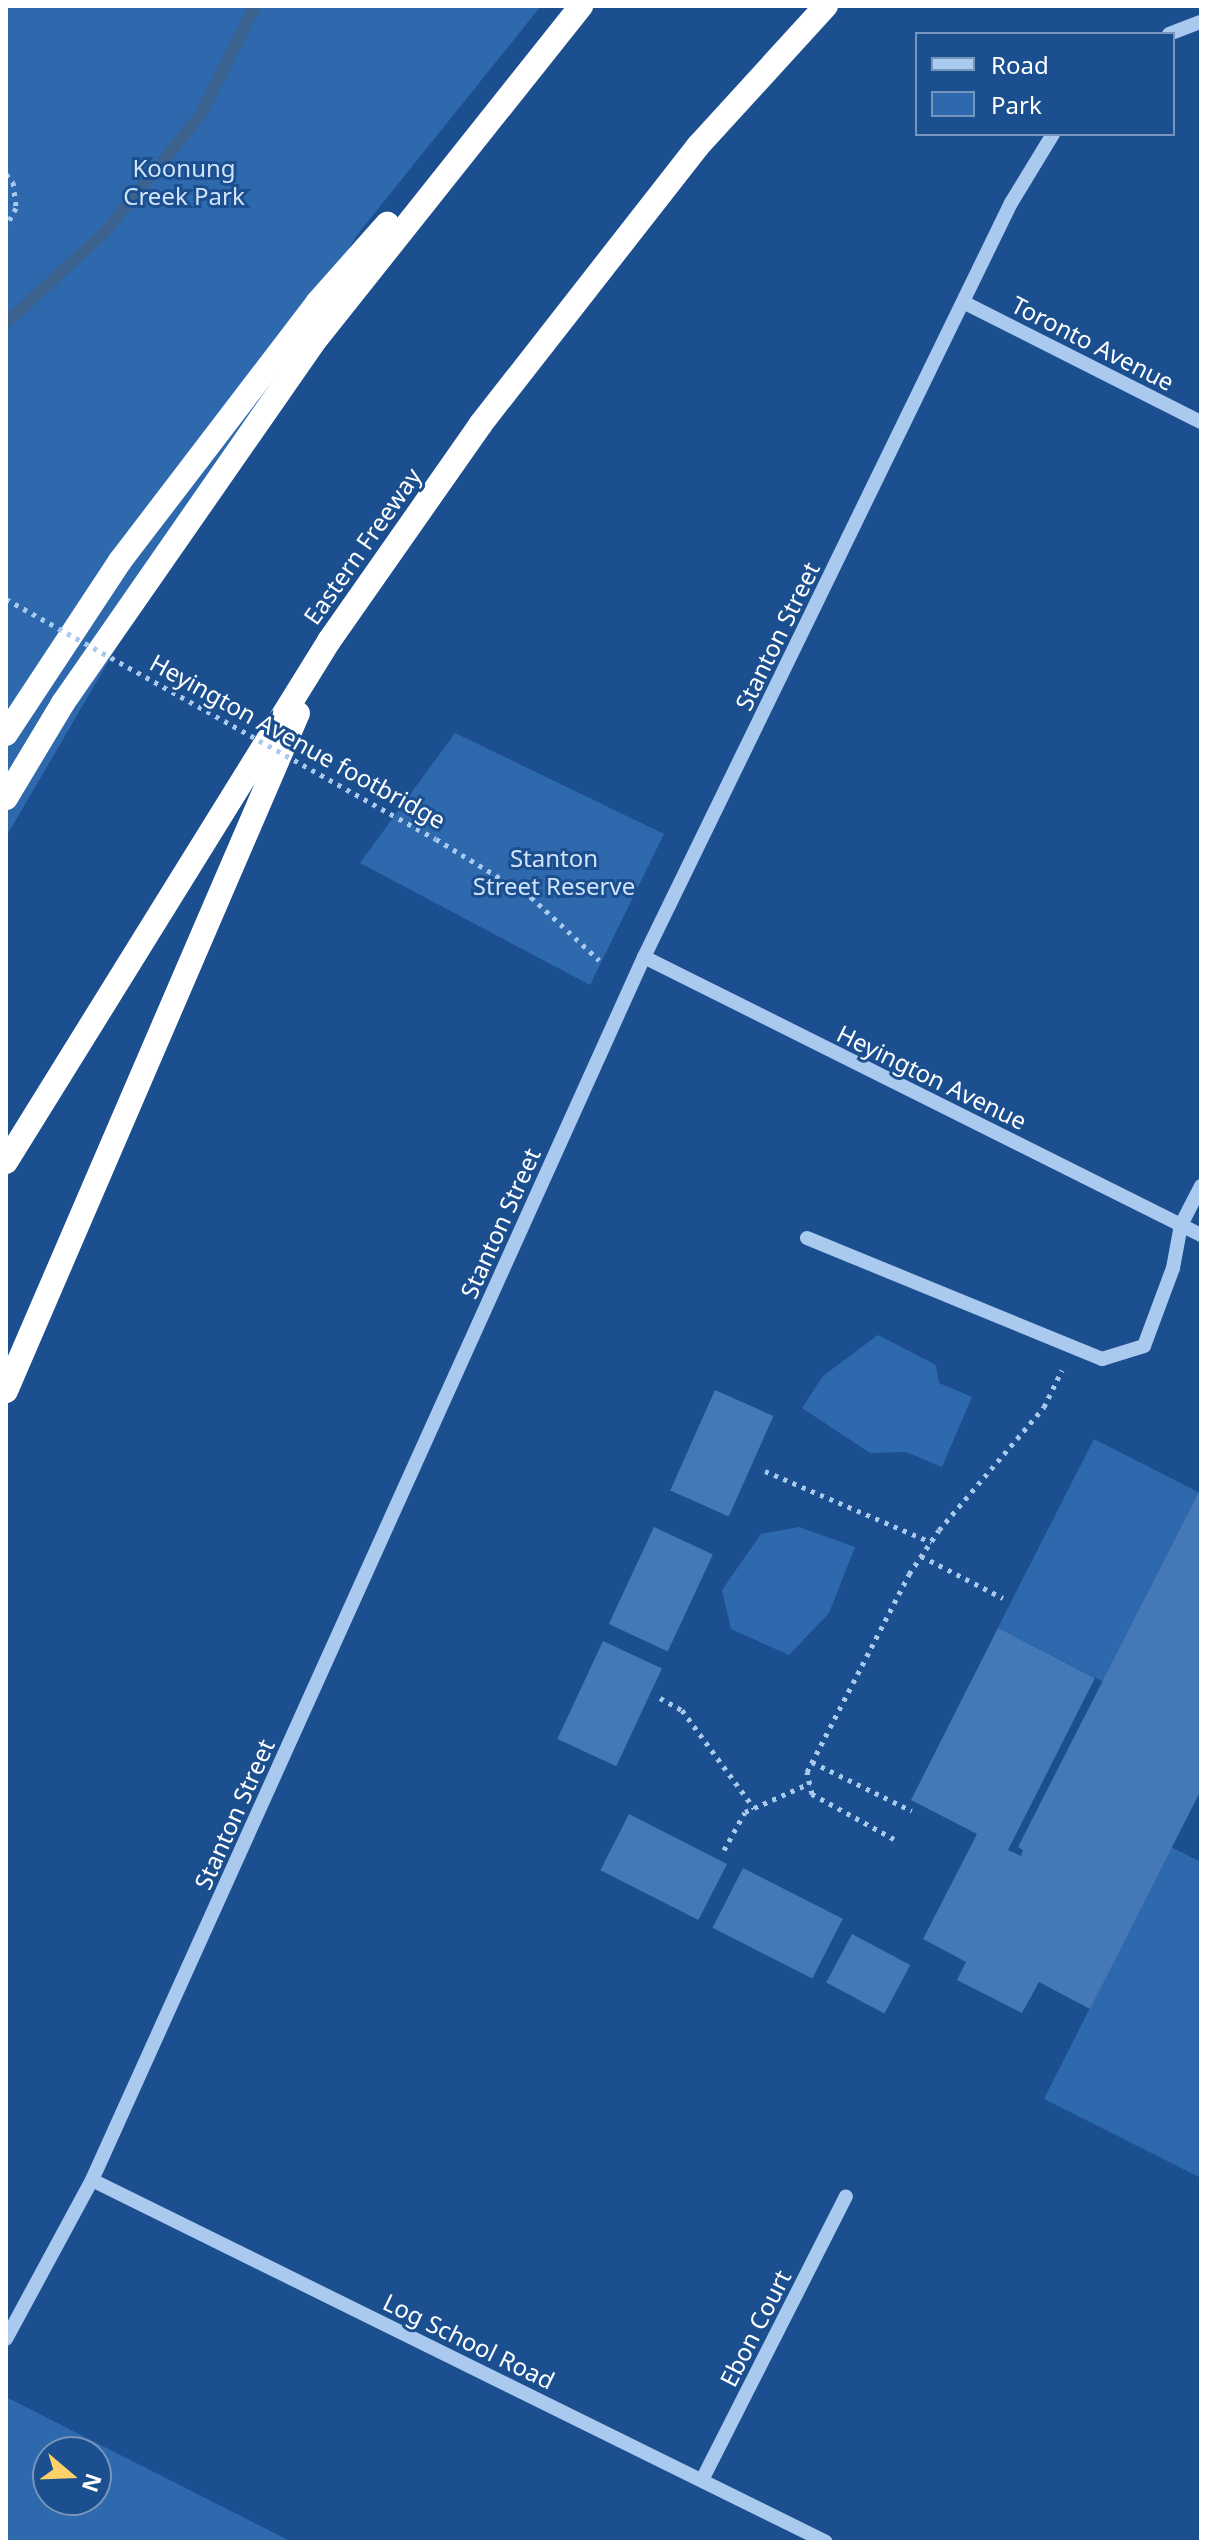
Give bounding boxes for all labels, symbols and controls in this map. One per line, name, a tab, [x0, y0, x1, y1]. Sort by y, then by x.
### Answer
legend	[915, 32, 1175, 136]
text: Road	[991, 48, 1049, 81]
text: Park	[991, 88, 1042, 121]
park label: Koonung Creek Park	[123, 154, 245, 210]
street label: Toronto Avenue	[1007, 290, 1179, 396]
street label: Eastern Freeway	[297, 462, 427, 630]
street label: Stanton Street	[729, 557, 825, 715]
street label: Heyington Avenue footbridge	[145, 648, 451, 834]
park label: Stanton Street Reserve	[473, 844, 635, 900]
street label: Heyington Avenue	[832, 1019, 1032, 1135]
street label: Stanton Street	[454, 1143, 546, 1303]
street label: Stanton Street	[188, 1734, 280, 1894]
street label: Ebon Court	[713, 2265, 797, 2391]
street label: Log School Road	[379, 2287, 559, 2395]
north arrow	[32, 2436, 112, 2516]
text: N	[76, 2470, 110, 2496]

